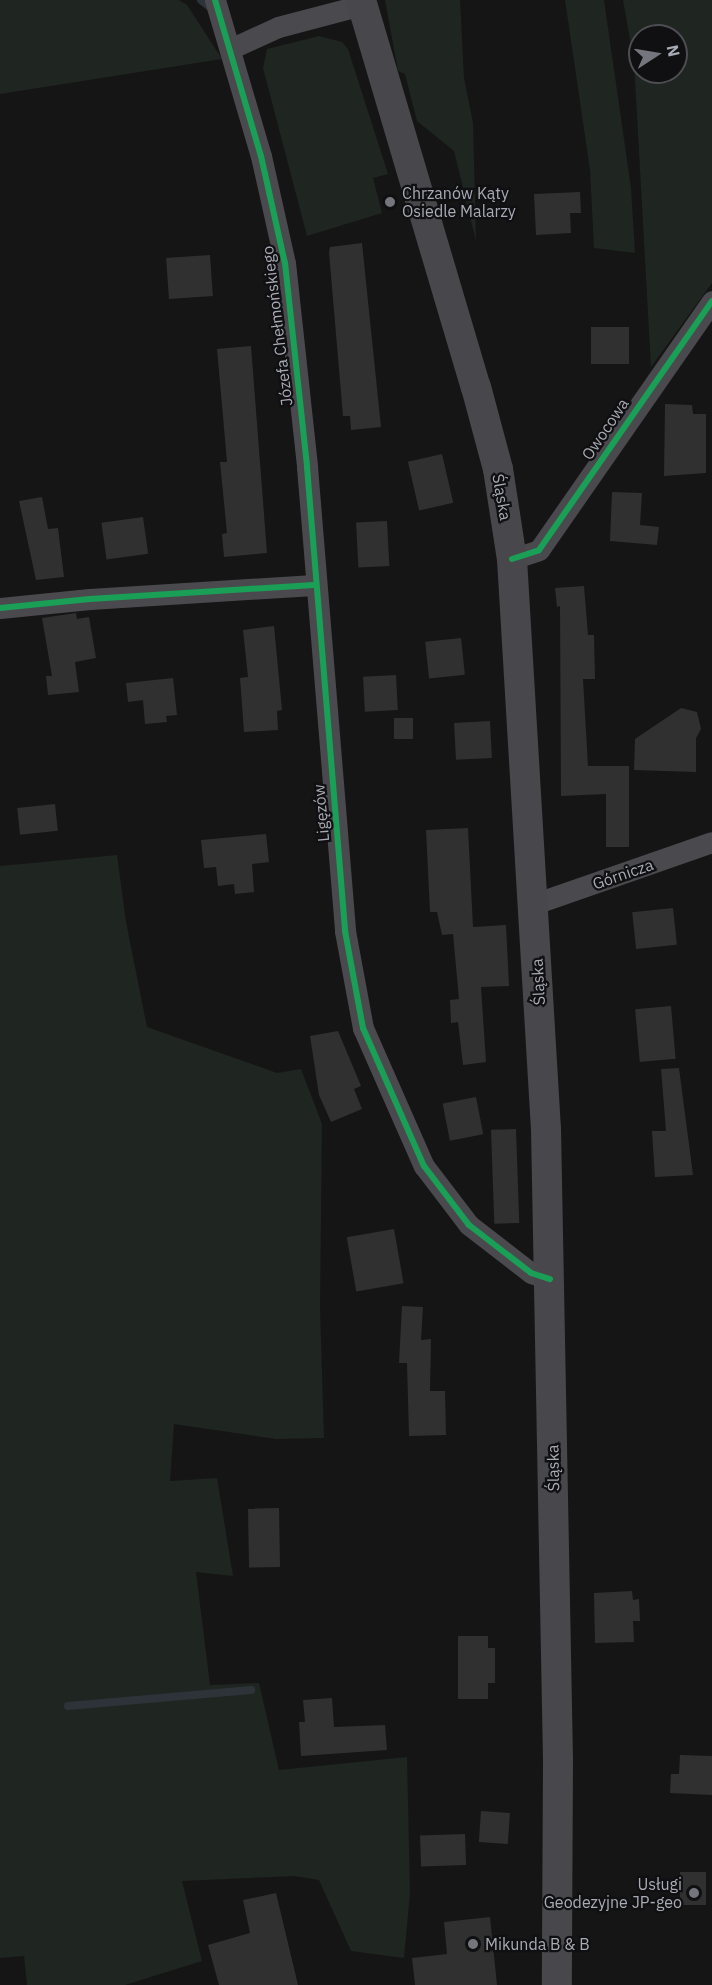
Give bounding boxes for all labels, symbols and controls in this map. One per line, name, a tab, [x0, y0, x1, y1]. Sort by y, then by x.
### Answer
north arrow	[628, 24, 688, 84]
text: N	[663, 43, 685, 58]
place label: Chrzanów Kąty Osiedle Malarzy	[402, 183, 516, 221]
marker: Chrzanów Kąty Osiedle Malarzy	[383, 195, 397, 209]
street label: Józefa Chełmońskiego	[258, 245, 296, 407]
street label: Owocowa	[577, 395, 633, 463]
street label: Śląska	[488, 472, 516, 522]
street label: Ligęzów	[309, 784, 333, 842]
street label: Górnicza	[590, 855, 656, 893]
street label: Śląska	[527, 958, 549, 1006]
street label: Śląska	[543, 1444, 563, 1492]
place label: Usługi Geodezyjne JP-geo	[544, 1874, 682, 1912]
marker: Usługi Geodezyjne JP-geo	[687, 1886, 701, 1900]
place label: Mikunda B & B	[485, 1934, 590, 1954]
marker: Mikunda B & B	[466, 1937, 480, 1951]

